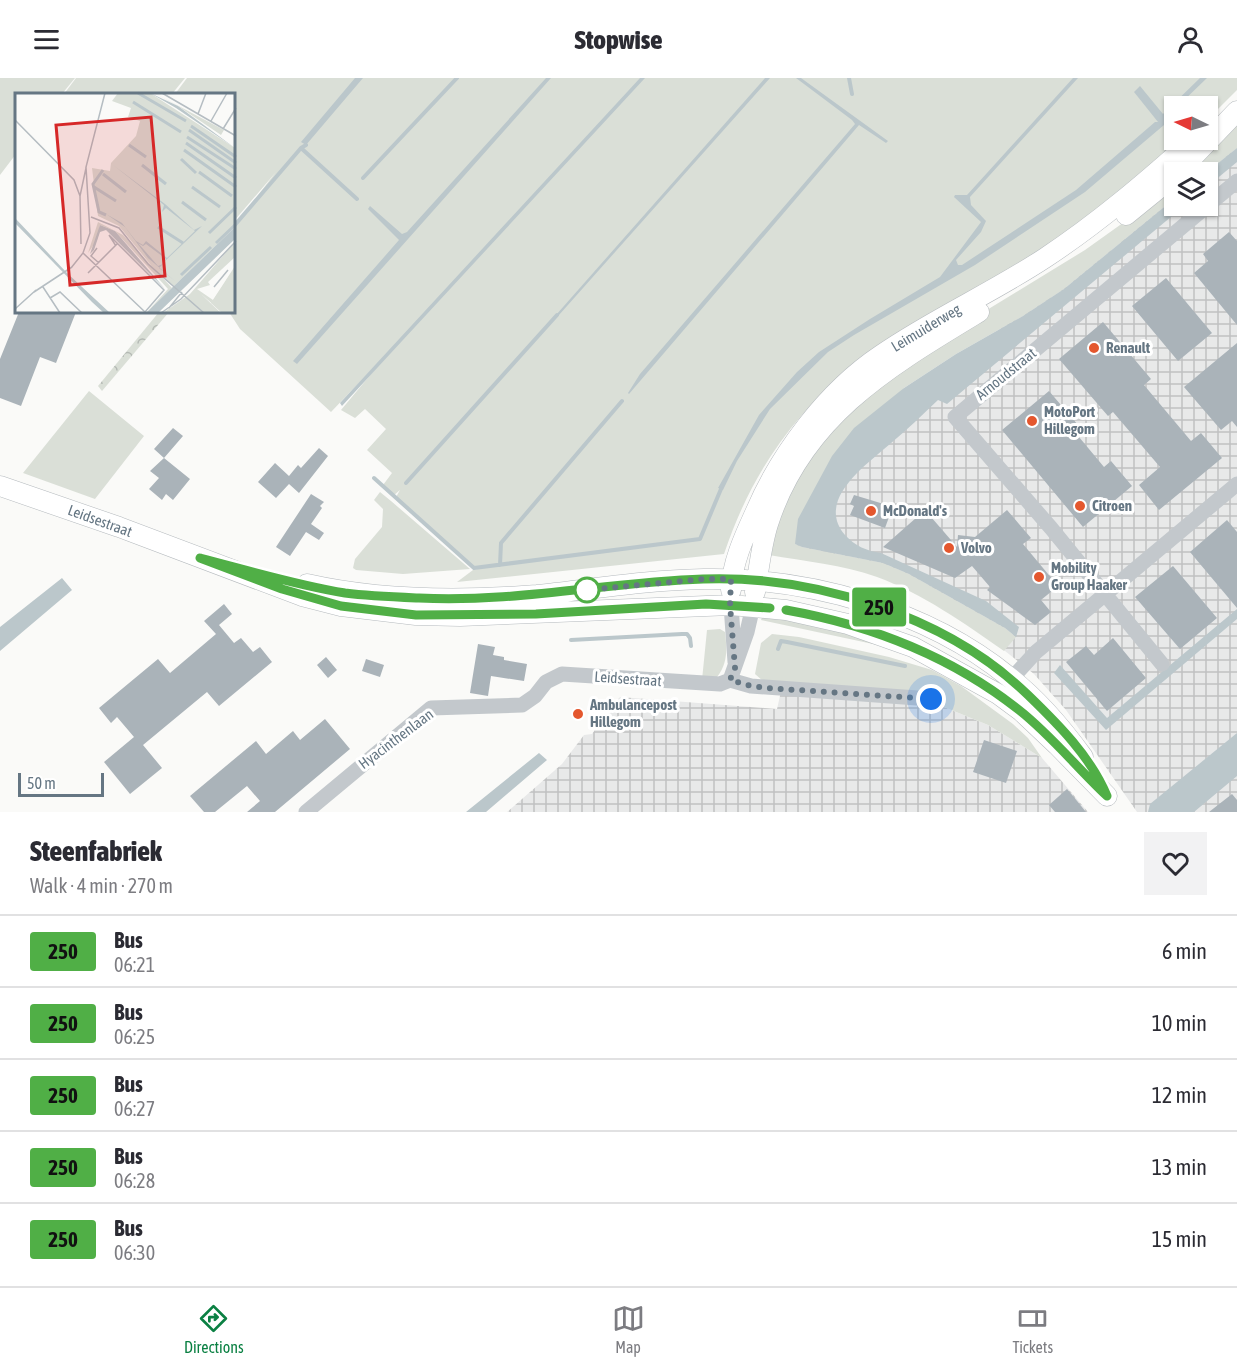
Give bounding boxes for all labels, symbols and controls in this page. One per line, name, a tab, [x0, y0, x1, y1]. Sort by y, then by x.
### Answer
icon: menu	[30, 23, 63, 56]
icon: person	[1174, 23, 1207, 56]
text: Stopwise	[574, 24, 663, 55]
inset map	[15, 93, 236, 314]
north arrow	[1164, 96, 1218, 150]
map controls	[1164, 96, 1218, 216]
button: layers	[1164, 162, 1218, 216]
street label: Leimuiderweg	[888, 300, 964, 355]
place label: Renault	[1106, 339, 1151, 356]
marker: Renault	[1087, 341, 1101, 355]
street label: Arnoudstraat	[972, 344, 1039, 403]
place label: MotoPort Hillegom	[1044, 403, 1096, 437]
marker: MotoPort Hillegom	[1025, 414, 1039, 428]
place label: Citroen	[1092, 497, 1132, 514]
marker: Citroen	[1073, 499, 1087, 513]
street label: Leidsestraat	[66, 501, 135, 540]
place label: McDonald's	[883, 502, 948, 519]
marker: McDonald's	[864, 504, 878, 518]
place label: Volvo	[960, 539, 992, 556]
marker: Volvo	[942, 541, 956, 555]
place label: Mobility Group Haaker	[1051, 559, 1128, 593]
marker: Mobility Group Haaker	[1032, 570, 1046, 584]
unlabelled marker	[574, 577, 600, 603]
line badge: 250	[844, 588, 914, 626]
text: 250	[864, 595, 894, 619]
street label: Leidsestraat	[594, 668, 662, 689]
your location	[916, 684, 946, 714]
place label: Ambulancepost Hillegom	[589, 696, 678, 730]
street label: Hyacinthenlaan	[355, 705, 436, 772]
marker: Ambulancepost Hillegom	[571, 707, 585, 721]
scale bar	[18, 770, 104, 798]
text: 50 m	[27, 774, 56, 792]
button: heart	[1144, 832, 1207, 895]
text: Steenfabriek	[30, 835, 162, 867]
text: Walk · 4 min · 270 m	[30, 874, 173, 897]
text: Bus	[114, 927, 143, 953]
text: 6 min	[1162, 938, 1207, 964]
text: 250	[48, 939, 78, 963]
text: 06:21	[114, 953, 155, 976]
text: Bus	[114, 999, 143, 1025]
text: 10 min	[1152, 1010, 1207, 1036]
text: 250	[48, 1011, 78, 1035]
text: 06:25	[114, 1025, 155, 1048]
text: Bus	[114, 1071, 143, 1097]
text: 12 min	[1152, 1082, 1207, 1108]
text: 250	[48, 1083, 78, 1107]
text: 06:27	[114, 1097, 155, 1120]
text: Bus	[114, 1143, 143, 1169]
text: 13 min	[1152, 1154, 1207, 1180]
text: 250	[48, 1155, 78, 1179]
text: 06:28	[114, 1169, 155, 1192]
text: Bus	[114, 1215, 143, 1241]
text: 15 min	[1152, 1226, 1207, 1252]
text: 250	[48, 1227, 78, 1251]
text: 06:30	[114, 1241, 155, 1264]
tab: Directions	[184, 1302, 244, 1356]
tab: Map	[612, 1302, 645, 1356]
tab: Tickets	[1012, 1302, 1053, 1356]

